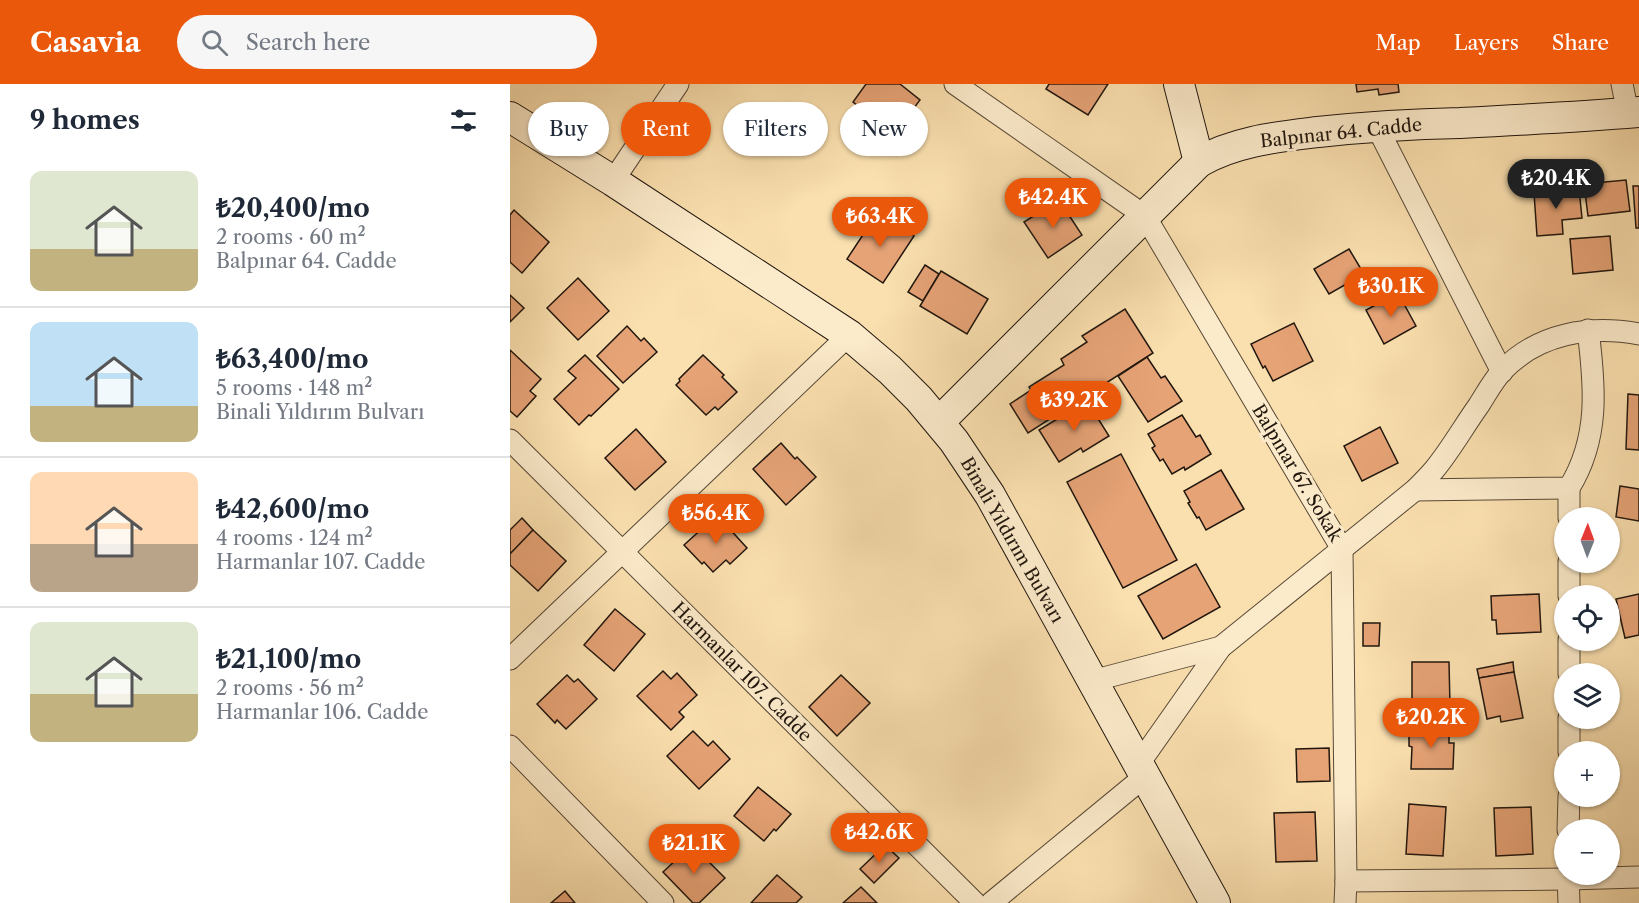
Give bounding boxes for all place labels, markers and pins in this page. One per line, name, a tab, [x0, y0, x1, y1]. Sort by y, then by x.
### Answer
pin: ₺20.4K	[1507, 159, 1605, 210]
pin: ₺42.4K	[1004, 178, 1102, 229]
pin: ₺63.4K	[831, 197, 929, 248]
pin: ₺30.1K	[1342, 267, 1440, 318]
pin: ₺39.2K	[1025, 381, 1123, 432]
pin: ₺56.4K	[667, 494, 765, 545]
pin: ₺20.2K	[1382, 698, 1480, 749]
pin: ₺42.6K	[830, 813, 928, 864]
pin: ₺21.1K	[645, 824, 743, 875]

